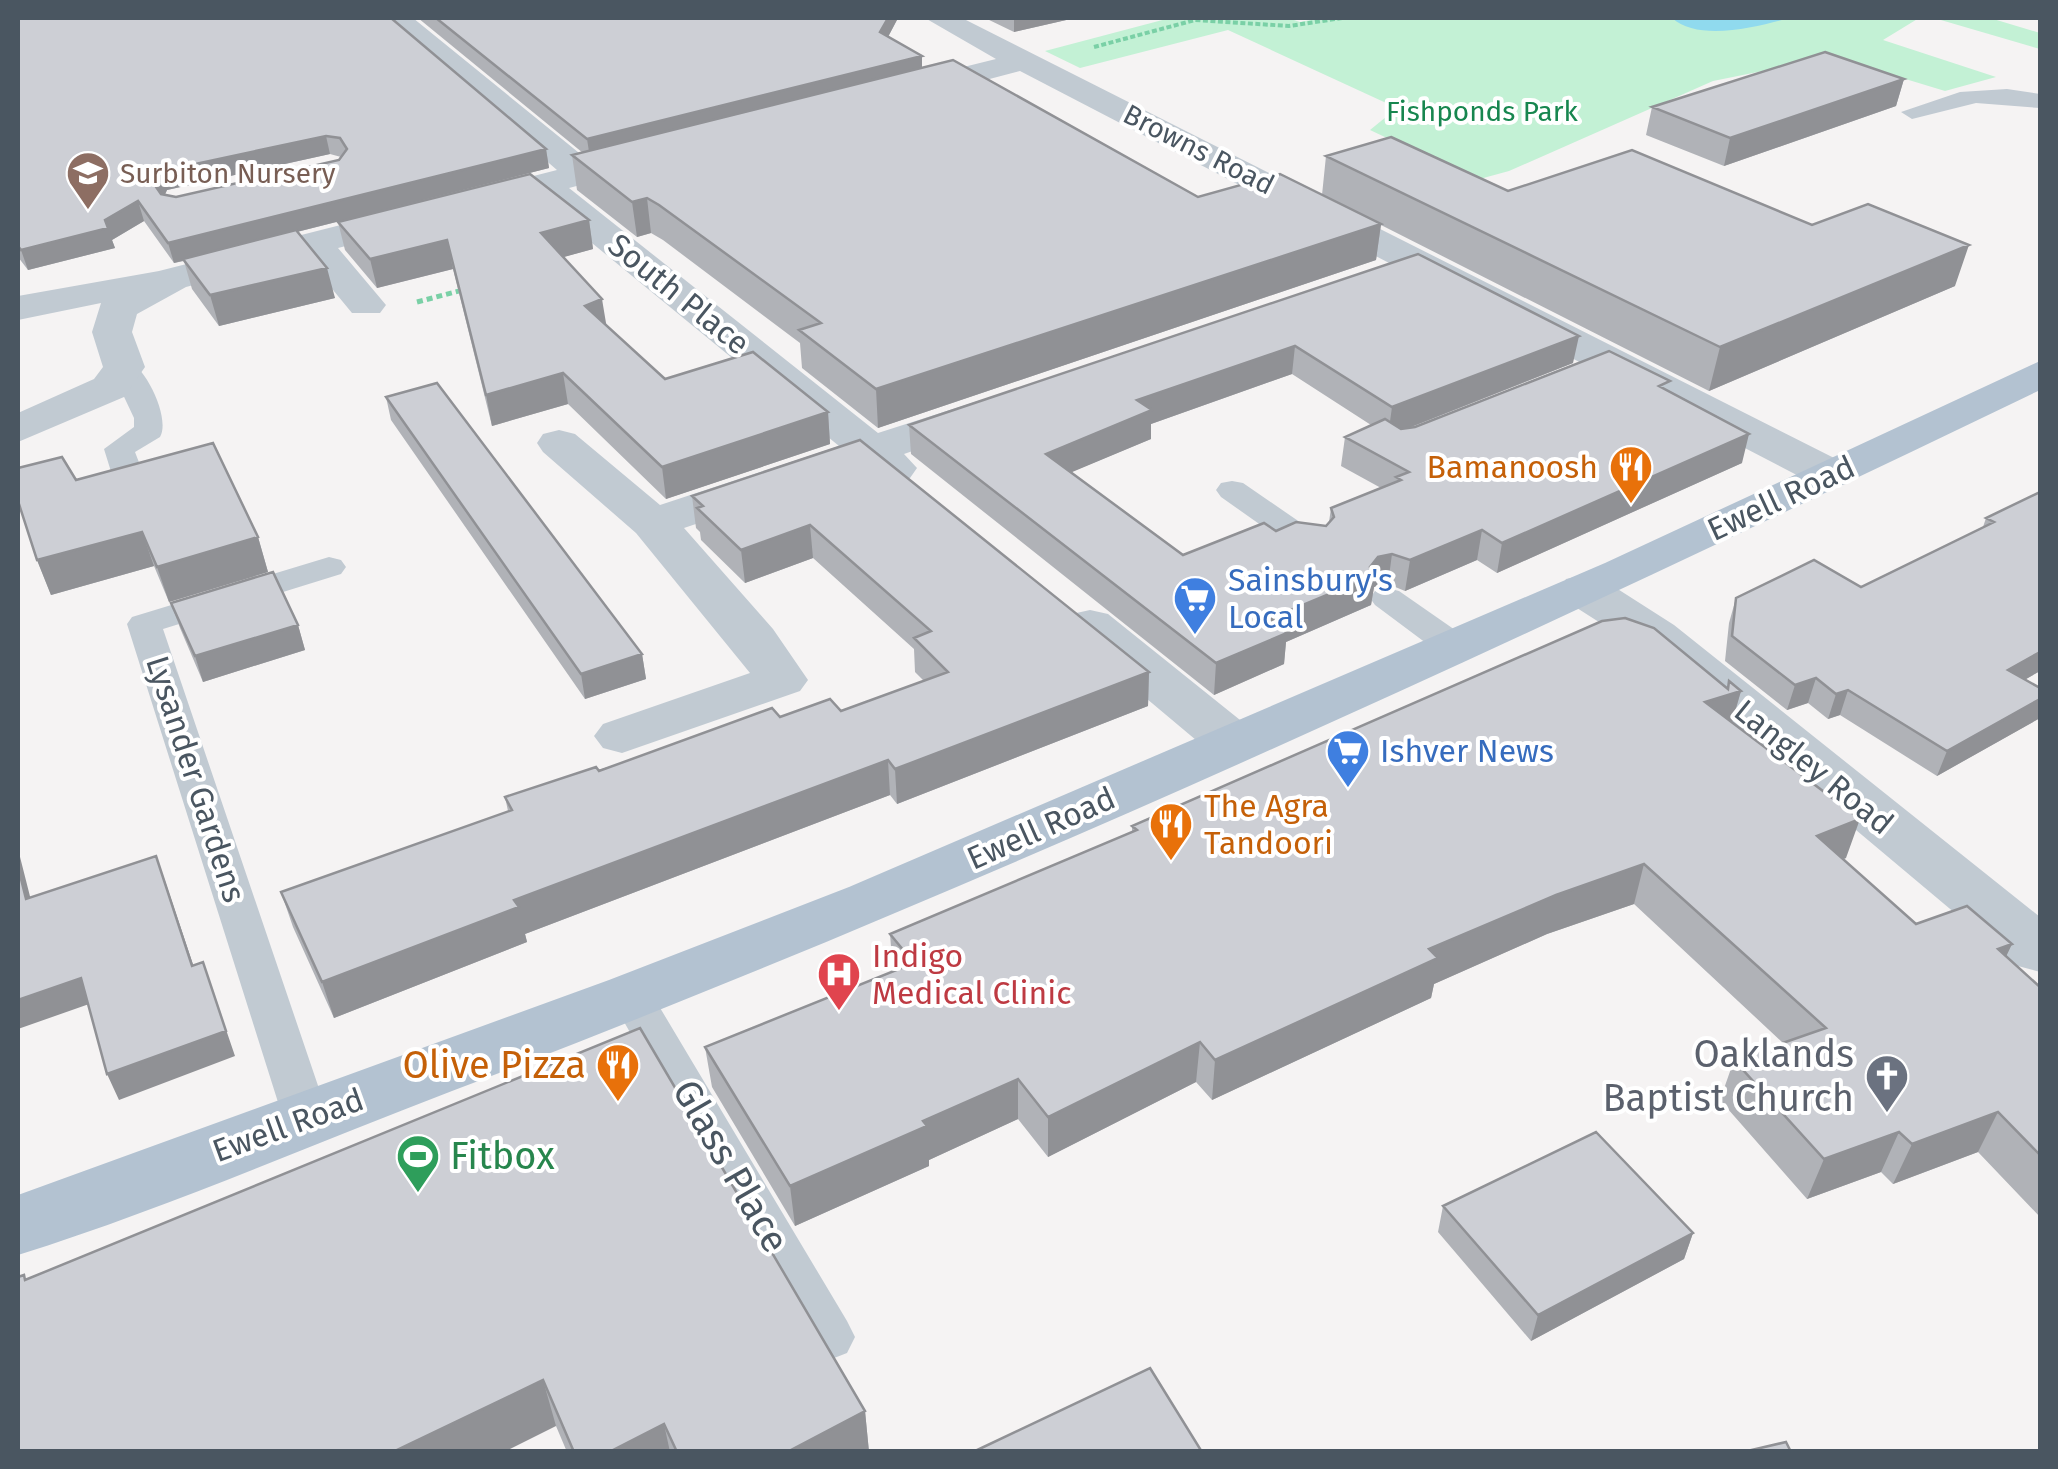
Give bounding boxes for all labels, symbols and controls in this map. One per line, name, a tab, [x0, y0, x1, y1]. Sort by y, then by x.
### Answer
park label: Fishponds Park	[1386, 95, 1579, 128]
street label: Browns Road	[1118, 97, 1280, 202]
school or university icon: Surbiton Nursery	[65, 150, 111, 211]
place label: Surbiton Nursery	[120, 157, 336, 190]
street label: South Place	[601, 226, 757, 362]
restaurant icon: Bamanoosh	[1608, 444, 1654, 505]
street label: Ewell Road	[1701, 447, 1861, 549]
place label: Bamanoosh	[1426, 448, 1598, 486]
place label: Sainsbury's Local	[1228, 561, 1393, 636]
supermarket icon: Sainsbury's Local	[1172, 575, 1218, 636]
street label: Lysander Gardens	[138, 651, 254, 907]
street label: Langley Road	[1727, 692, 1901, 842]
supermarket icon: Ishver News	[1325, 728, 1371, 789]
place label: Ishver News	[1380, 732, 1554, 770]
street label: Ewell Road	[961, 778, 1121, 878]
place label: The Agra Tandoori	[1204, 787, 1333, 862]
restaurant icon: The Agra Tandoori	[1148, 801, 1194, 862]
place label: Indigo Medical Clinic	[872, 937, 1072, 1012]
hospital icon: Indigo Medical Clinic	[816, 951, 862, 1012]
place label: Oaklands Baptist Church	[1602, 1031, 1854, 1121]
place label: Olive Pizza	[402, 1042, 586, 1088]
restaurant icon: Olive Pizza	[595, 1042, 641, 1103]
church icon: Oaklands Baptist Church	[1864, 1053, 1910, 1114]
street label: Glass Place	[663, 1071, 799, 1261]
street label: Ewell Road	[207, 1080, 369, 1170]
sports icon: Fitbox	[395, 1133, 441, 1194]
place label: Fitbox	[450, 1133, 555, 1179]

